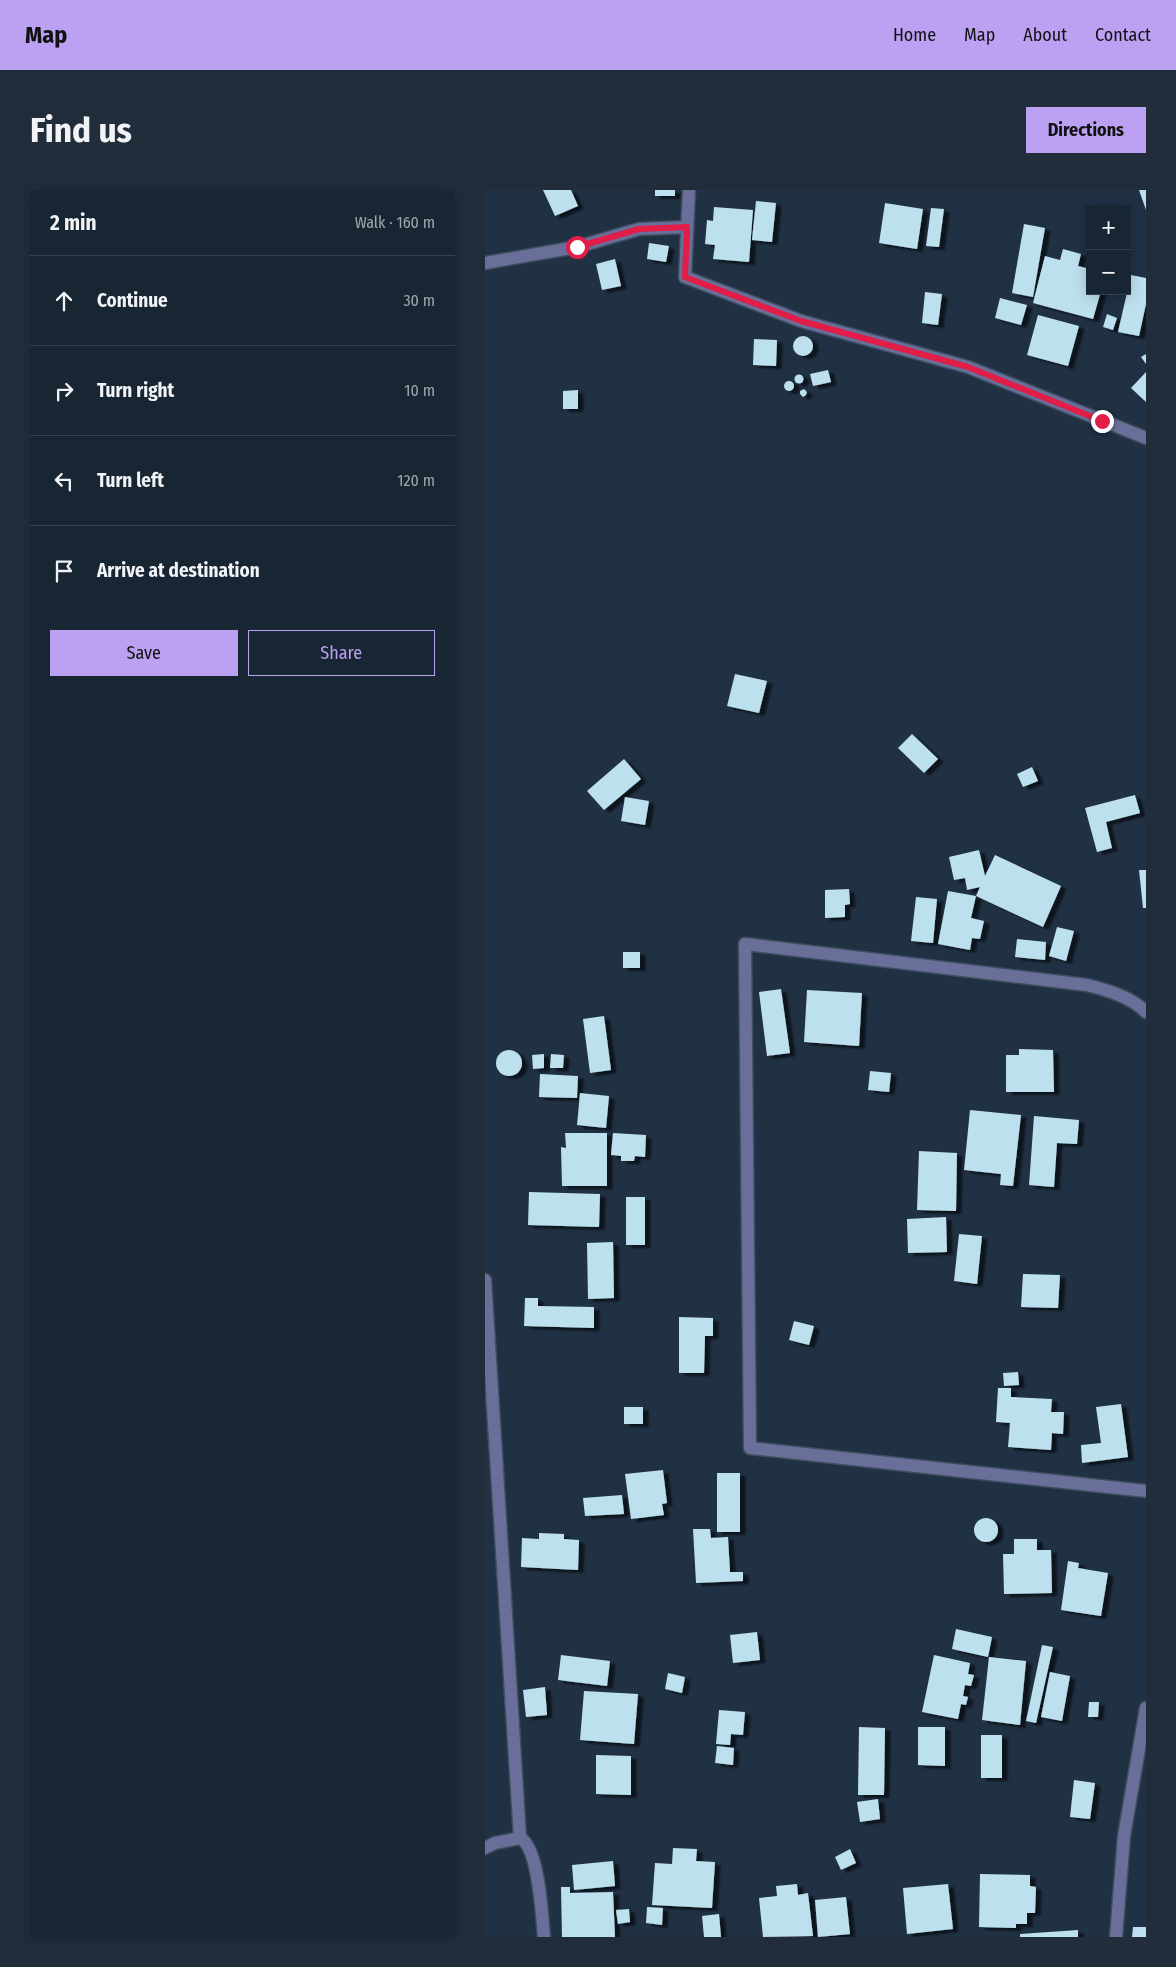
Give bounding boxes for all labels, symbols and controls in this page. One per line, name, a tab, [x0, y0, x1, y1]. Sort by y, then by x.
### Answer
text: Map	[25, 21, 67, 49]
text: Home	[893, 24, 936, 46]
text: Map	[964, 24, 995, 46]
text: About	[1023, 24, 1067, 46]
text: Contact	[1095, 24, 1151, 46]
button: Directions	[1026, 107, 1146, 153]
text: Find us	[30, 109, 132, 151]
map controls	[1086, 205, 1131, 295]
button: +	[1086, 205, 1131, 250]
text: 2 min	[50, 210, 97, 236]
text: Walk · 160 m	[355, 213, 435, 232]
route start	[566, 236, 589, 259]
button: −	[1086, 250, 1131, 295]
icon: ahead	[50, 287, 78, 315]
text: Continue	[97, 289, 168, 312]
text: 30 m	[403, 291, 435, 310]
icon: right	[50, 377, 78, 405]
text: Turn right	[97, 379, 174, 402]
text: 10 m	[404, 381, 435, 400]
route end	[1091, 410, 1114, 433]
icon: left	[50, 467, 78, 495]
text: Turn left	[97, 469, 164, 492]
text: 120 m	[397, 471, 435, 490]
icon: arrive	[50, 557, 78, 585]
text: Arrive at destination	[97, 559, 260, 582]
button: Save	[50, 630, 238, 676]
button: Share	[248, 630, 435, 676]

